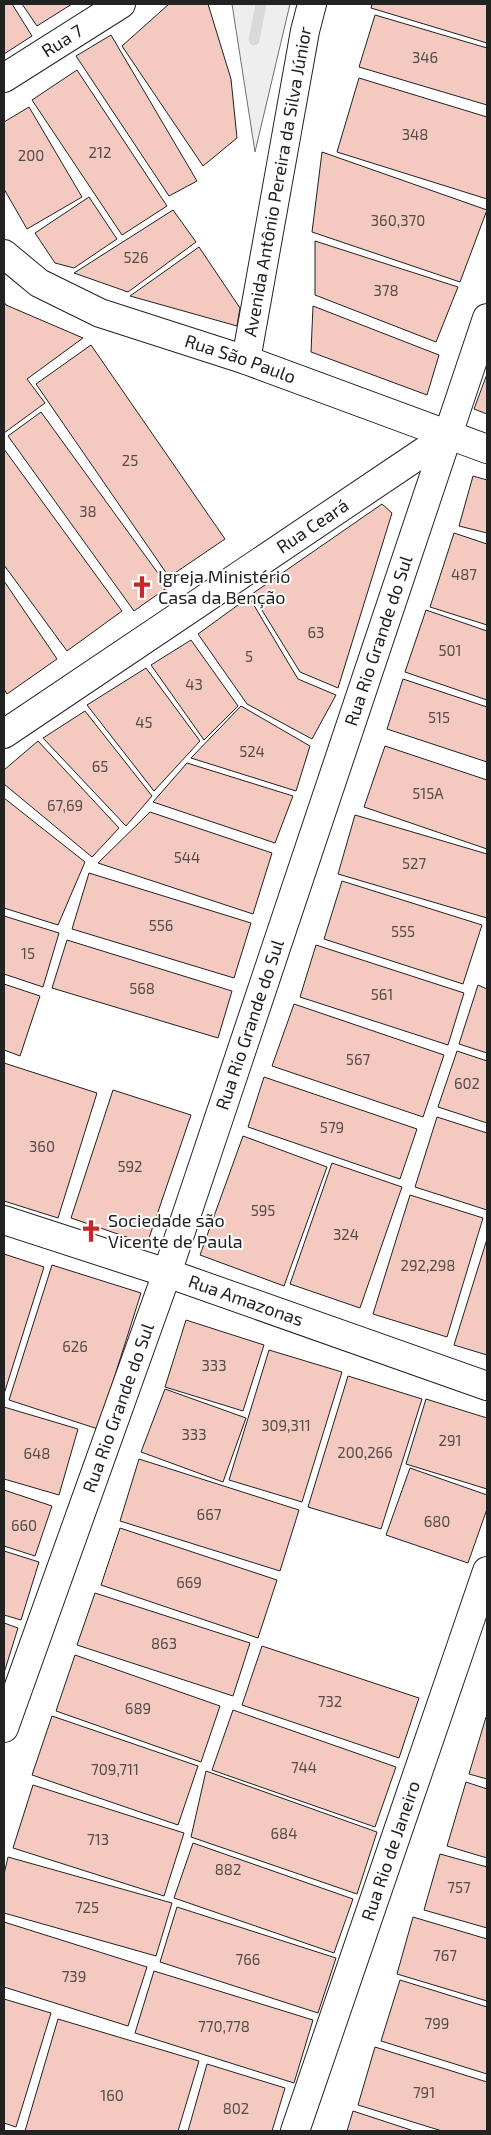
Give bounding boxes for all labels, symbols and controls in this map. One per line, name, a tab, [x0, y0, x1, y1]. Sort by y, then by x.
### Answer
street label: Rua 7	[37, 19, 86, 61]
street label: Avenida Antônio Pereira da Silva Júnior	[238, 24, 316, 338]
house number: 346	[412, 48, 438, 66]
house number: 348	[402, 125, 428, 143]
house number: 212	[89, 143, 111, 161]
house number: 200	[18, 146, 44, 164]
house number: 360,370	[371, 211, 425, 229]
house number: 526	[123, 248, 149, 266]
house number: 378	[373, 281, 399, 299]
street label: Rua São Paulo	[182, 329, 299, 387]
house number: 25	[122, 451, 138, 469]
street label: Rua Ceará	[272, 493, 352, 558]
house number: 38	[79, 502, 97, 520]
street label: Rua Rio Grande do Sul	[339, 552, 417, 729]
place label: Igreja Ministério Casa da Benção	[158, 565, 291, 609]
house number: 487	[451, 565, 477, 583]
church icon: Igreja Ministério Casa da Benção	[129, 574, 155, 600]
house number: 63	[308, 623, 324, 641]
house number: 501	[438, 641, 462, 659]
house number: 5	[245, 647, 253, 665]
house number: 43	[185, 675, 203, 693]
house number: 515	[428, 708, 450, 726]
house number: 45	[135, 713, 153, 731]
house number: 524	[239, 742, 265, 760]
house number: 65	[92, 757, 108, 775]
house number: 515A	[412, 784, 444, 802]
house number: 67,69	[47, 796, 83, 814]
house number: 544	[174, 848, 200, 866]
house number: 527	[402, 854, 426, 872]
house number: 556	[149, 916, 173, 934]
house number: 555	[391, 922, 415, 940]
street label: Rua Rio Grande do Sul	[210, 936, 288, 1113]
house number: 15	[21, 944, 35, 962]
house number: 568	[129, 979, 155, 997]
house number: 561	[371, 985, 393, 1003]
house number: 567	[346, 1050, 370, 1068]
house number: 602	[454, 1074, 480, 1092]
house number: 579	[320, 1118, 344, 1136]
house number: 360	[29, 1137, 55, 1155]
house number: 592	[117, 1157, 143, 1175]
house number: 595	[251, 1201, 275, 1219]
place label: Sociedade são Vicente de Paula	[108, 1209, 243, 1252]
church icon: Sociedade são Vicente de Paula	[78, 1218, 104, 1244]
house number: 324	[333, 1225, 359, 1243]
house number: 292,298	[401, 1256, 455, 1274]
street label: Rua Amazonas	[186, 1269, 307, 1330]
street label: Rua Rio Grande do Sul	[77, 1319, 158, 1495]
house number: 626	[62, 1337, 88, 1355]
house number: 333	[201, 1356, 227, 1374]
house number: 309,311	[261, 1416, 311, 1434]
house number: 333	[181, 1425, 207, 1443]
house number: 291	[439, 1431, 461, 1449]
house number: 200,266	[337, 1443, 393, 1461]
house number: 648	[24, 1444, 50, 1462]
house number: 667	[197, 1505, 222, 1523]
house number: 680	[424, 1512, 450, 1530]
house number: 660	[11, 1516, 37, 1534]
house number: 669	[176, 1573, 202, 1591]
house number: 863	[151, 1634, 177, 1652]
house number: 732	[318, 1692, 342, 1710]
house number: 689	[125, 1699, 151, 1717]
house number: 744	[291, 1758, 317, 1776]
house number: 709,711	[91, 1760, 139, 1778]
street label: Rua Rio de Janeiro	[356, 1778, 424, 1924]
house number: 684	[271, 1824, 297, 1842]
house number: 713	[87, 1830, 109, 1848]
house number: 882	[215, 1860, 241, 1878]
house number: 757	[447, 1878, 471, 1896]
house number: 725	[75, 1898, 99, 1916]
house number: 767	[433, 1946, 457, 1964]
house number: 766	[236, 1950, 260, 1968]
house number: 739	[62, 1967, 86, 1985]
house number: 799	[425, 2014, 449, 2032]
house number: 770,778	[198, 2017, 250, 2035]
house number: 791	[413, 2083, 435, 2101]
house number: 160	[100, 2086, 124, 2104]
house number: 802	[223, 2099, 249, 2117]

